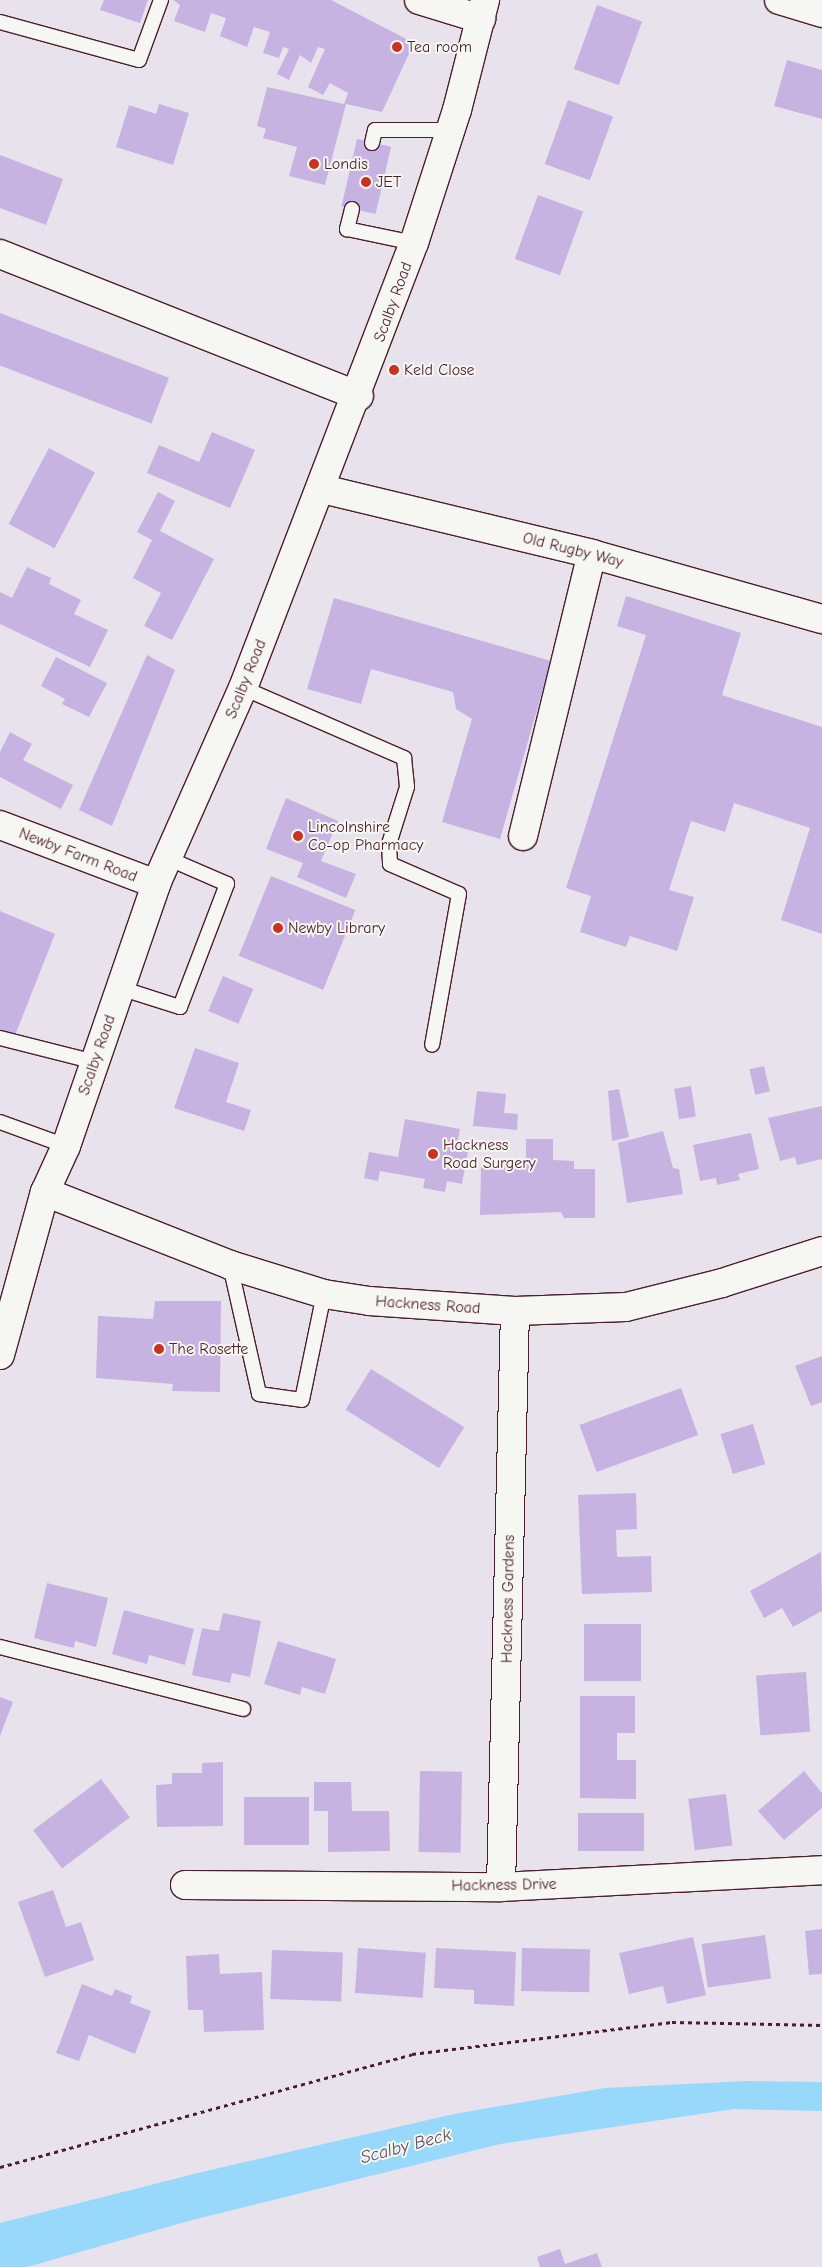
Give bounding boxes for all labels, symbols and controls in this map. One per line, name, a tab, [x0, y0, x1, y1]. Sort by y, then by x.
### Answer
place label: Tea room	[407, 37, 472, 57]
marker: Tea room	[391, 41, 403, 53]
place label: Londis	[324, 154, 368, 174]
marker: Londis	[308, 158, 320, 170]
place label: JET	[376, 172, 401, 192]
marker: JET	[360, 176, 372, 188]
street label: Scalby Road	[370, 259, 416, 345]
place label: Keld Close	[404, 360, 475, 380]
marker: Keld Close	[388, 364, 400, 376]
street label: Old Rugby Way	[521, 528, 625, 572]
street label: Scalby Road	[221, 637, 271, 721]
place label: Lincolnshire Co-op Pharmacy	[308, 817, 424, 855]
street label: Newby Farm Road	[16, 824, 140, 886]
marker: Lincolnshire Co-op Pharmacy	[292, 830, 304, 842]
place label: Newby Library	[288, 918, 385, 938]
marker: Newby Library	[272, 922, 284, 934]
street label: Scalby Road	[74, 1012, 120, 1098]
place label: Hackness Road Surgery	[443, 1135, 536, 1173]
marker: Hackness Road Surgery	[427, 1148, 439, 1160]
street label: Hackness Road	[375, 1292, 481, 1318]
place label: The Rosette	[169, 1339, 248, 1359]
marker: The Rosette	[153, 1343, 165, 1355]
street label: Hackness Gardens	[497, 1535, 519, 1663]
street label: Hackness Drive	[451, 1874, 557, 1896]
water label: Scalby Beck	[358, 2125, 454, 2169]

